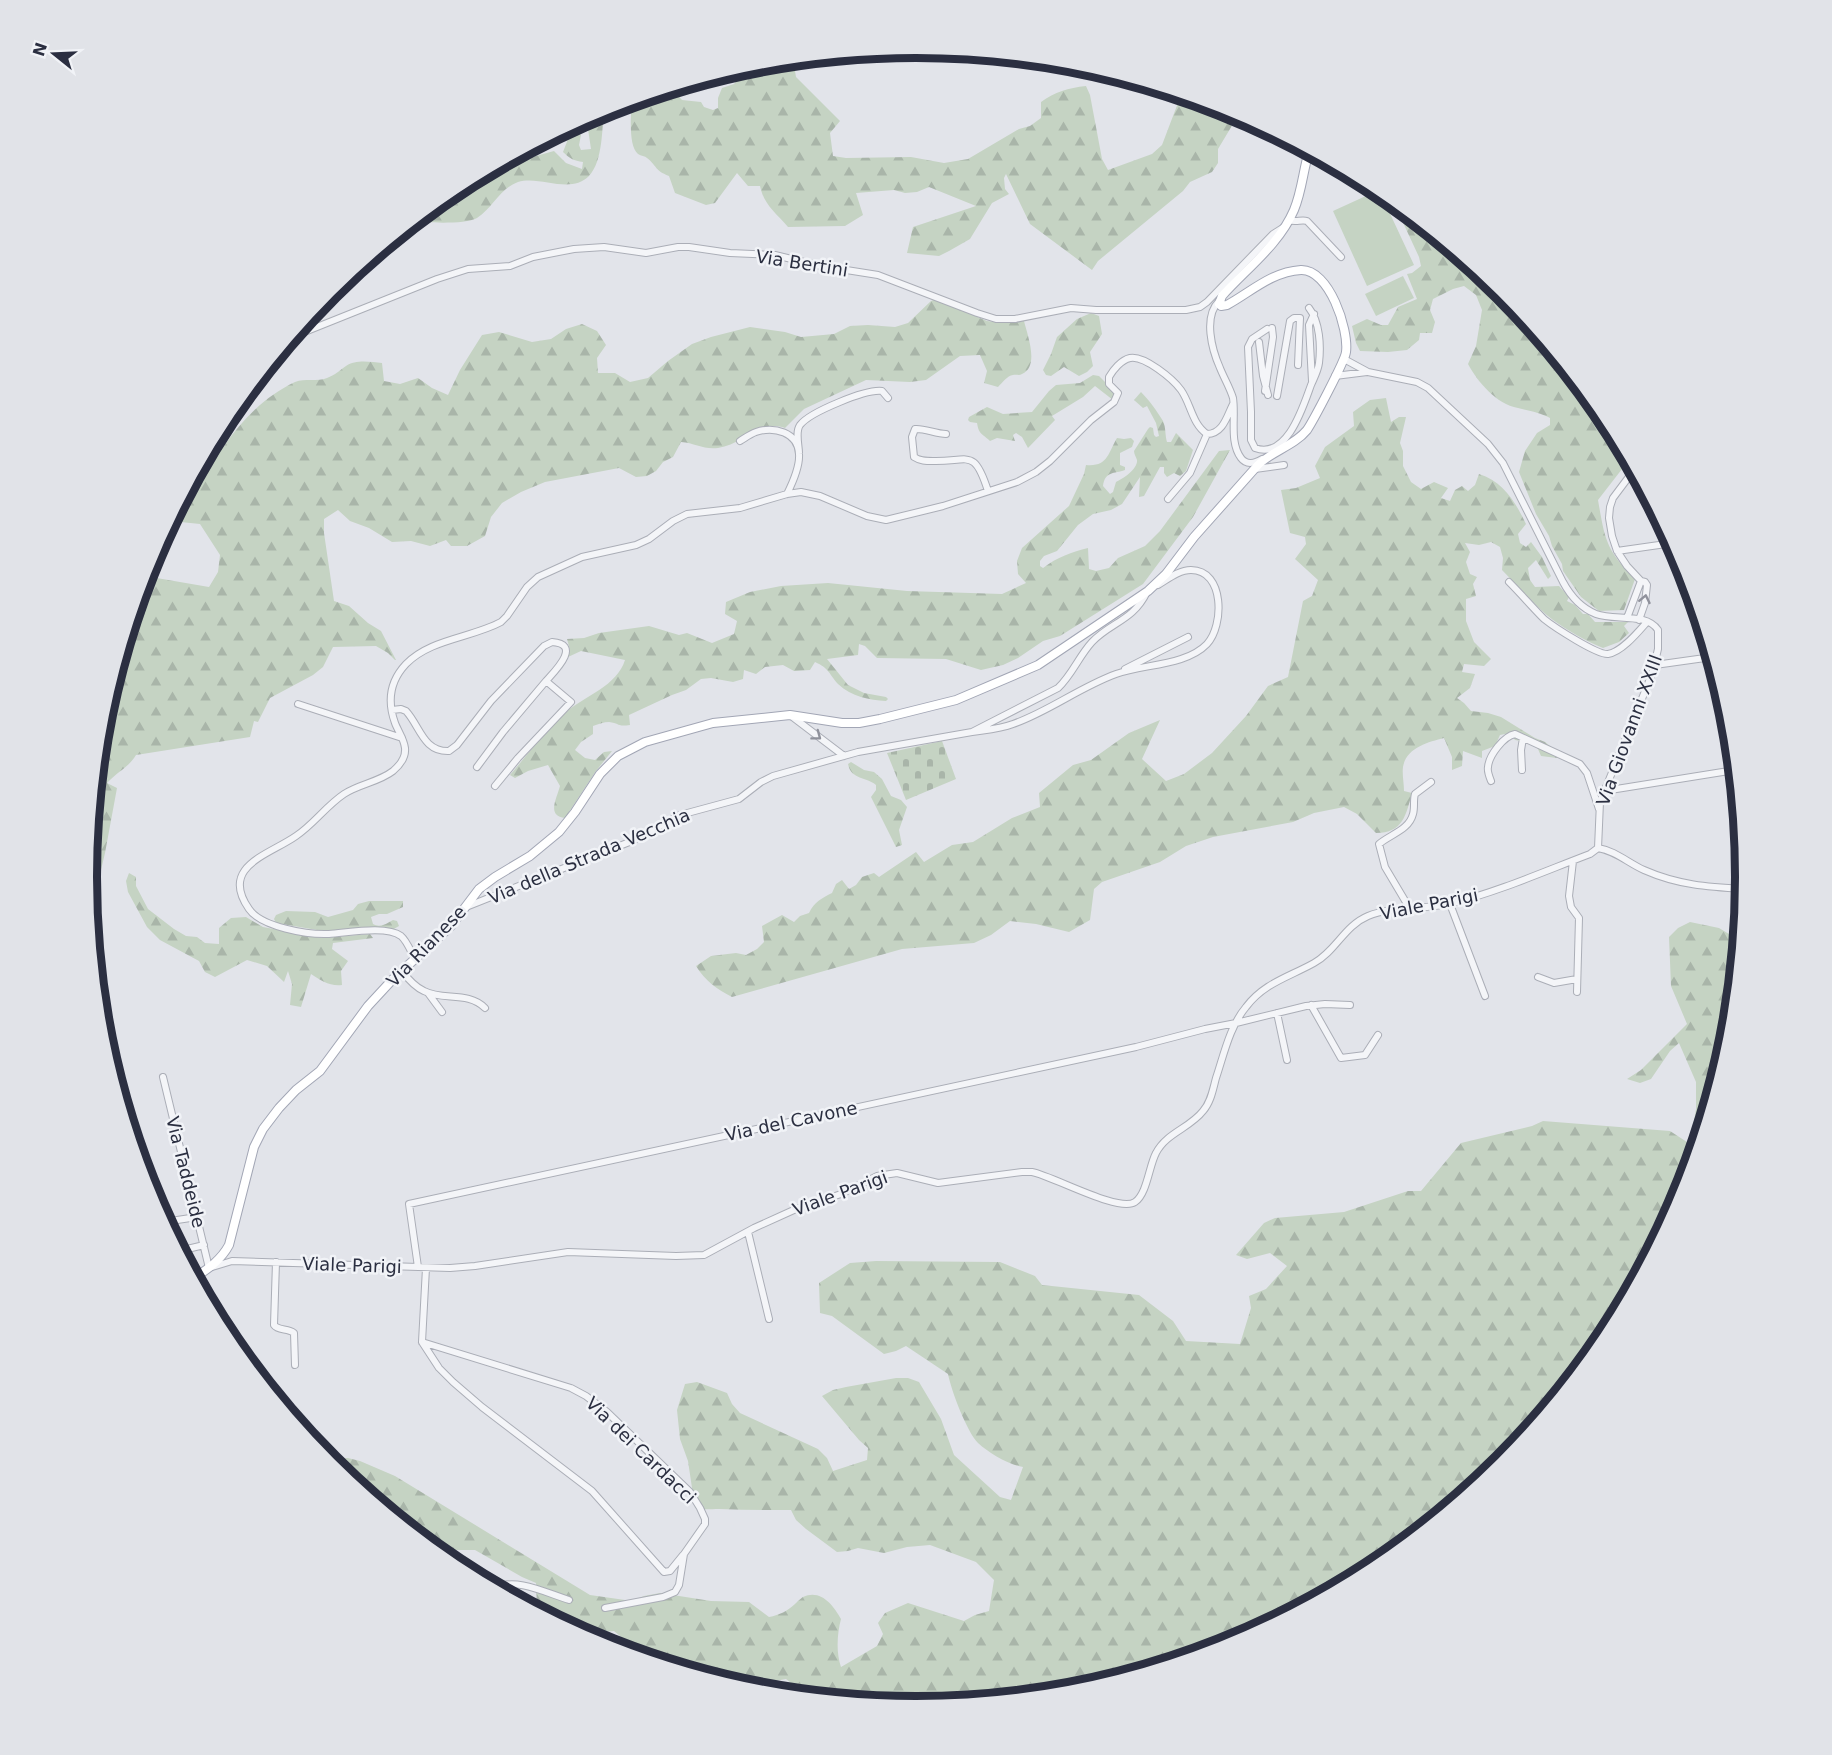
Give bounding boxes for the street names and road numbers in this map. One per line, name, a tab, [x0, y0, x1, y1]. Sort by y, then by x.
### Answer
street label: Via Bertini	[754, 245, 850, 281]
street label: Via Giovanni XXIII	[1592, 651, 1666, 809]
street label: Via della Strada Vecchia	[485, 804, 693, 908]
street label: Viale Parigi	[1378, 884, 1480, 924]
street label: Via Rianese	[382, 901, 470, 991]
street label: Via del Cavone	[723, 1097, 859, 1145]
street label: Via Taddeide	[162, 1114, 210, 1230]
street label: Viale Parigi	[790, 1166, 890, 1220]
street label: Viale Parigi	[302, 1253, 402, 1277]
street label: Via dei Cardacci	[582, 1392, 700, 1508]

